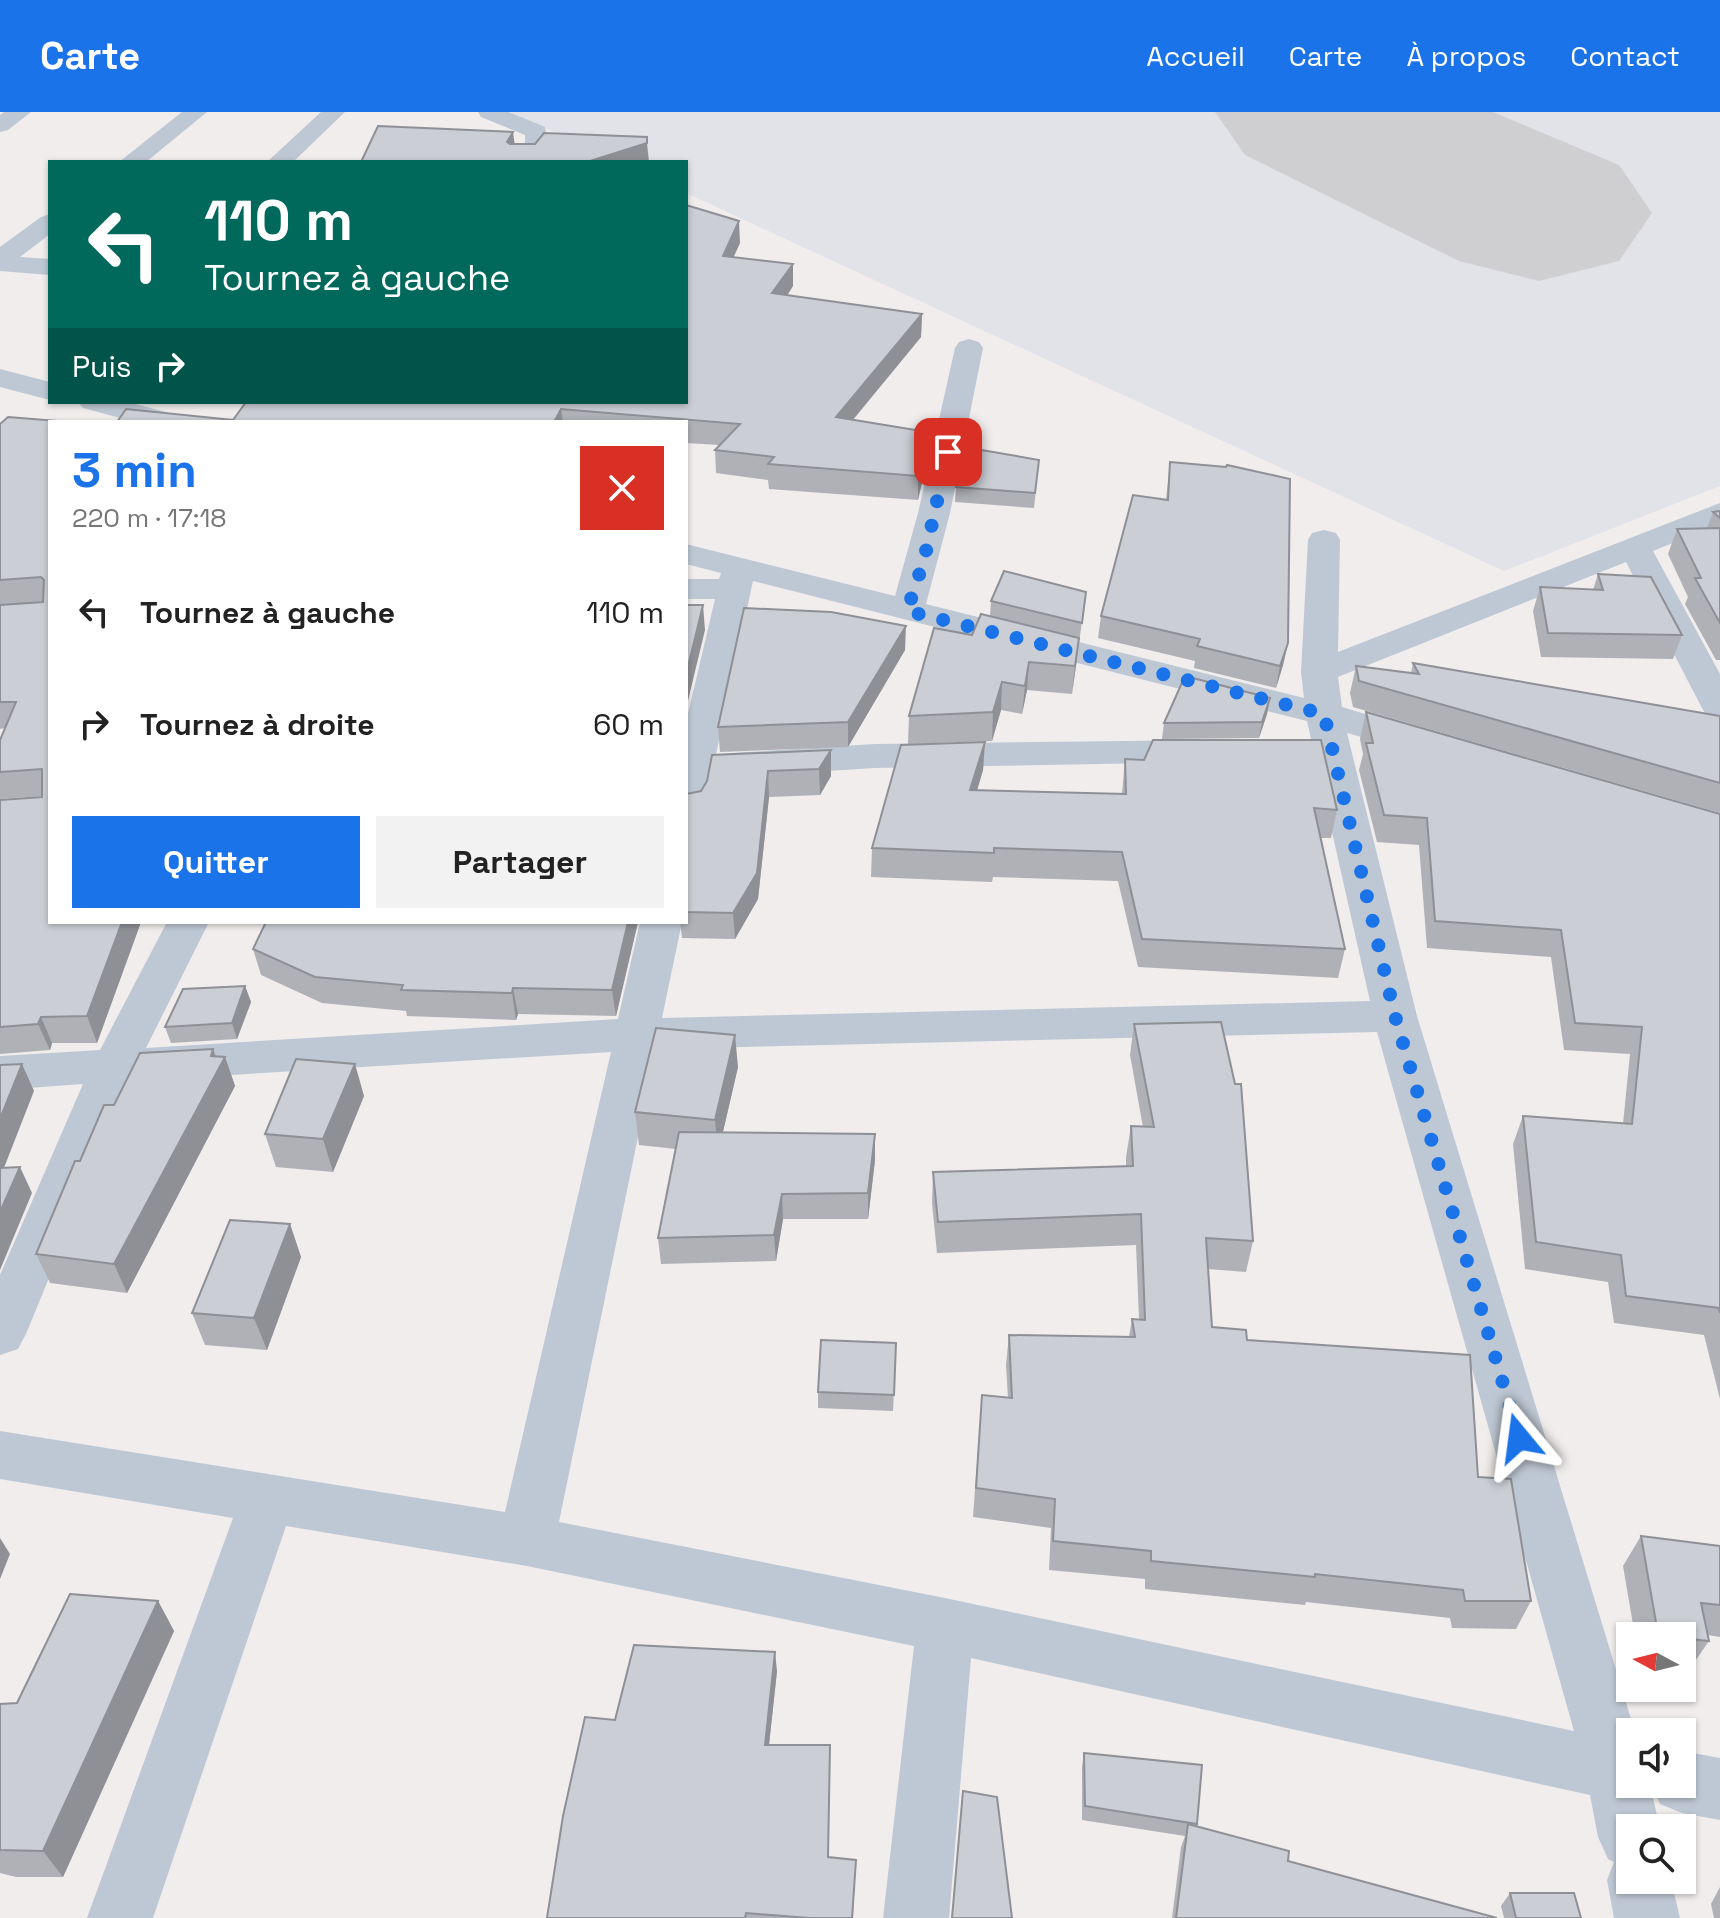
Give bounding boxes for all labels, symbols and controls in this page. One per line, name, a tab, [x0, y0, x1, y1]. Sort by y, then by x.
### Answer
text: Carte	[40, 32, 140, 80]
text: Accueil	[1146, 38, 1245, 74]
text: Carte	[1289, 38, 1362, 74]
text: À propos	[1406, 38, 1526, 74]
text: Contact	[1570, 38, 1680, 74]
text: 110 m	[204, 185, 353, 256]
icon: left	[72, 192, 176, 296]
text: Tournez à gauche	[204, 255, 510, 301]
icon: right	[148, 344, 192, 388]
text: Puis	[72, 347, 132, 386]
pin	[914, 418, 982, 486]
icon: arrive	[926, 430, 970, 474]
text: 3 min	[72, 440, 197, 501]
button: close	[580, 446, 664, 530]
text: 220 m · 17:18	[72, 501, 226, 535]
icon: left	[72, 590, 116, 634]
text: Tournez à gauche	[140, 593, 395, 632]
text: 110 m	[586, 593, 664, 632]
icon: right	[72, 702, 116, 746]
text: Tournez à droite	[140, 705, 374, 744]
text: 60 m	[593, 705, 664, 744]
button: Quitter	[72, 816, 360, 908]
button: Partager	[376, 816, 664, 908]
position arrow	[1477, 1396, 1561, 1480]
north arrow	[1616, 1622, 1696, 1702]
map controls	[1616, 1622, 1696, 1894]
button: sound	[1616, 1718, 1696, 1798]
button: search	[1616, 1814, 1696, 1894]

